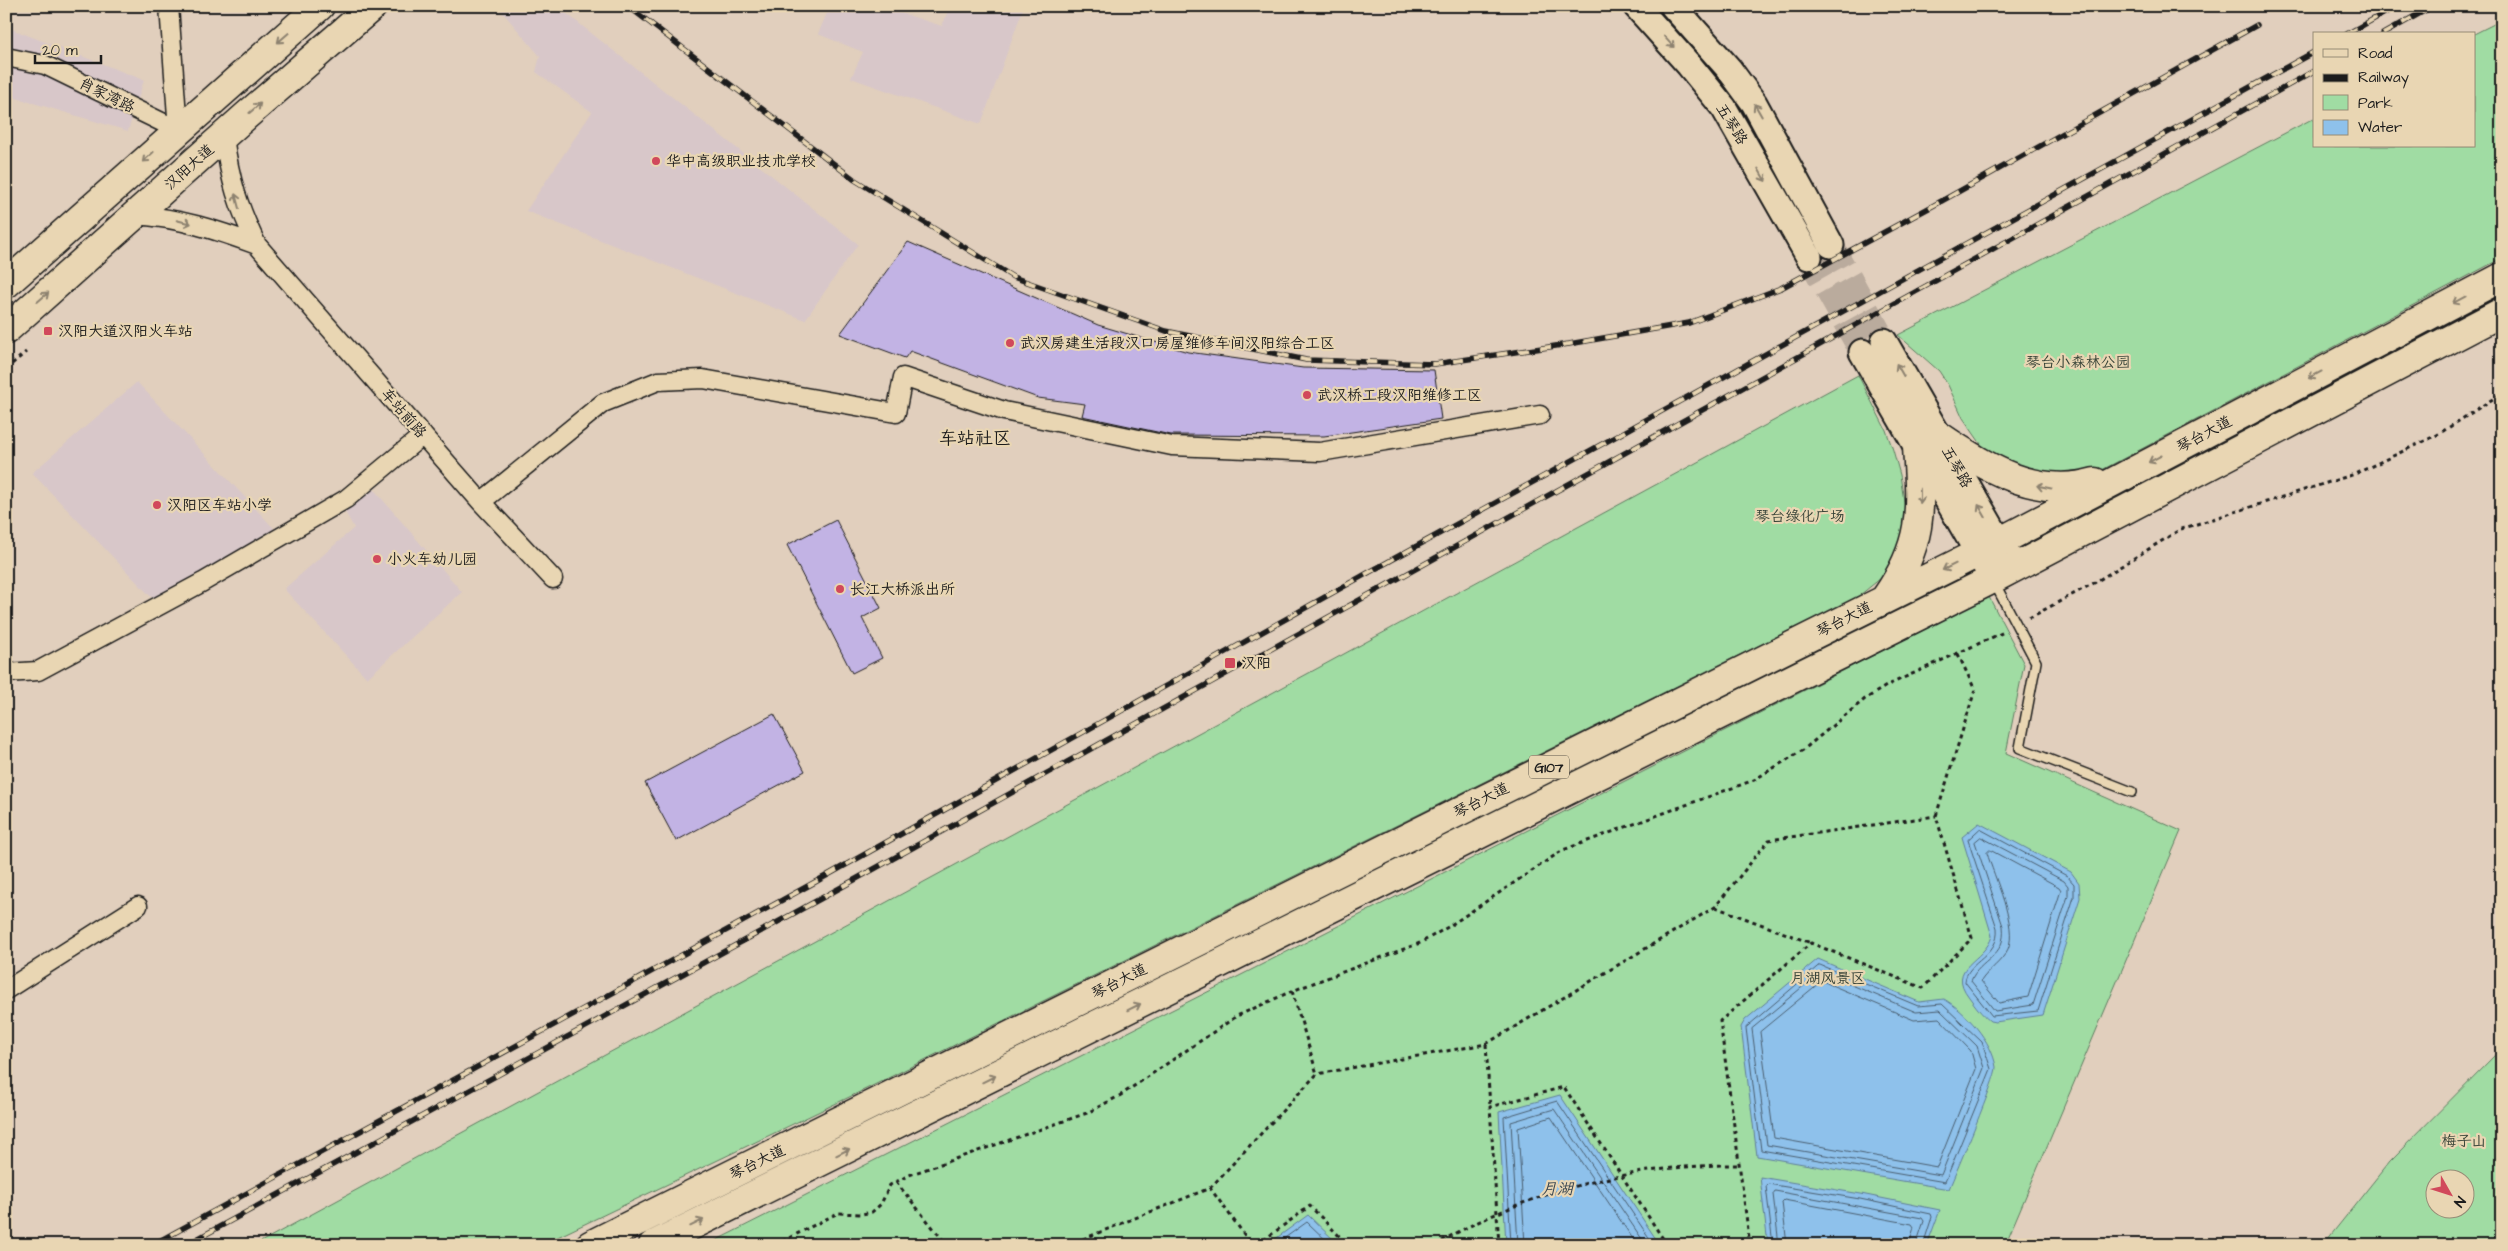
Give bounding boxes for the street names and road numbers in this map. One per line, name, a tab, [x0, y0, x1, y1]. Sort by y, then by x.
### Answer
street label: 肖家湾路	[75, 73, 138, 118]
street label: 五琴路	[1711, 100, 1752, 149]
street label: 汉阳大道	[160, 139, 219, 195]
street label: 车站前路	[376, 384, 431, 443]
street label: 琴台大道	[2173, 411, 2236, 458]
street label: 五琴路	[1936, 443, 1977, 492]
street label: 琴台大道	[1813, 596, 1876, 642]
road number: G107	[1529, 756, 1569, 779]
street label: 琴台大道	[1450, 777, 1513, 823]
street label: 琴台大道	[1088, 958, 1151, 1004]
street label: 琴台大道	[726, 1140, 789, 1185]

